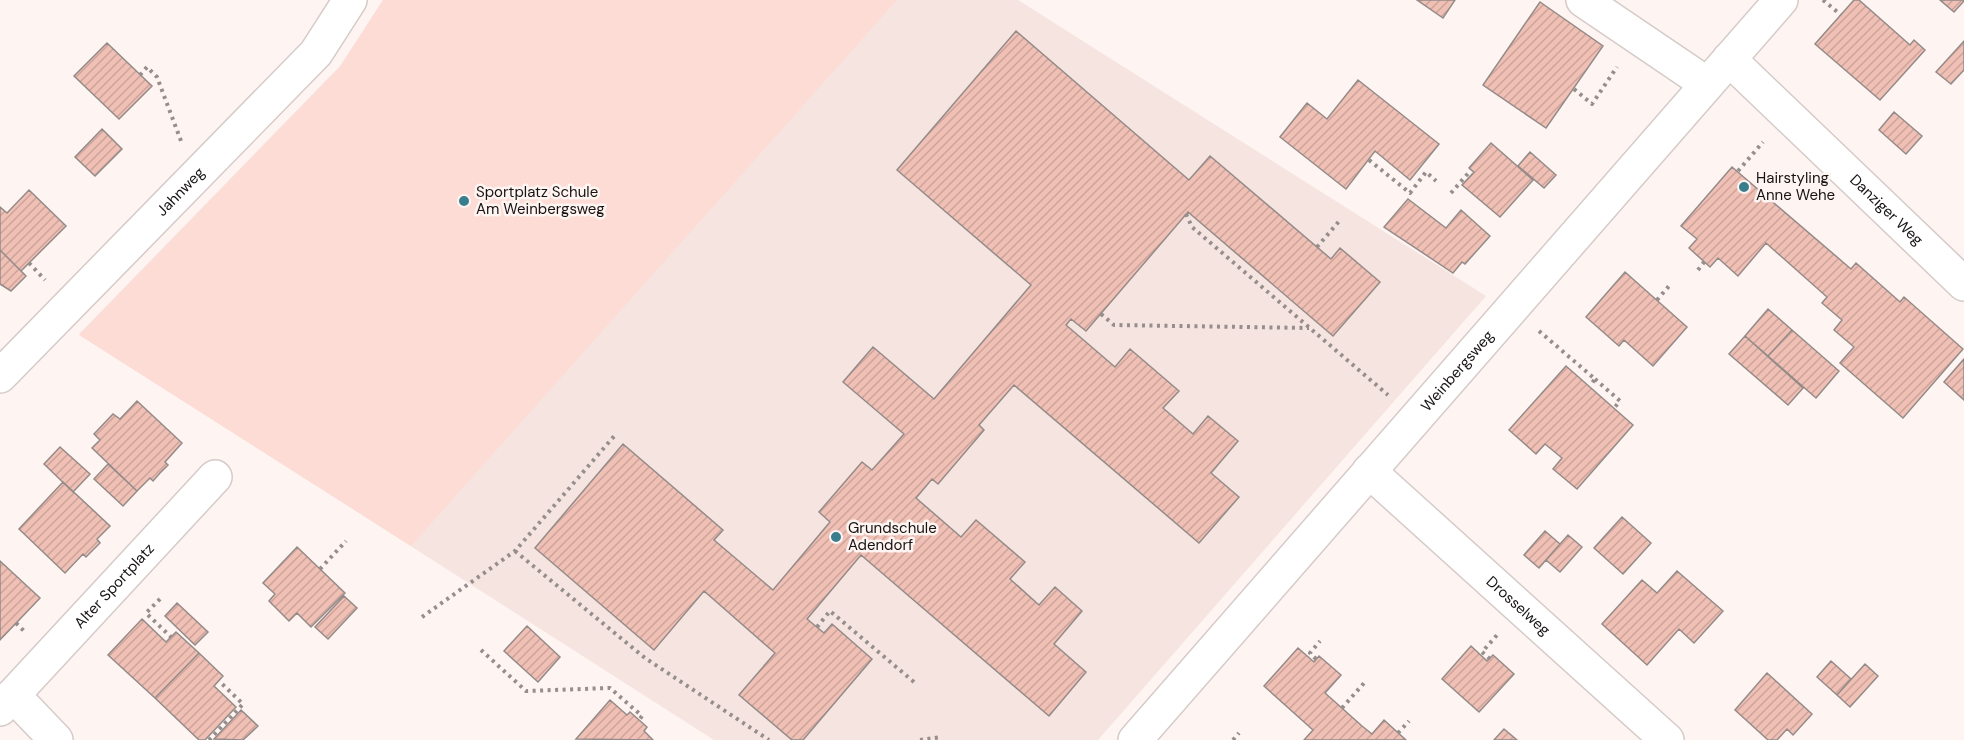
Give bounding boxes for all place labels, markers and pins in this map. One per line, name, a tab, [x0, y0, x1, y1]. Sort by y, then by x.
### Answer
place label: Hairstyling Anne Wehe	[1756, 168, 1835, 205]
marker: Hairstyling Anne Wehe	[1737, 180, 1751, 194]
place label: Sportplatz Schule Am Weinbergsweg	[476, 182, 605, 219]
marker: Sportplatz Schule Am Weinbergsweg	[457, 194, 471, 208]
place label: Grundschule Adendorf	[848, 518, 937, 555]
marker: Grundschule Adendorf	[829, 530, 843, 544]

